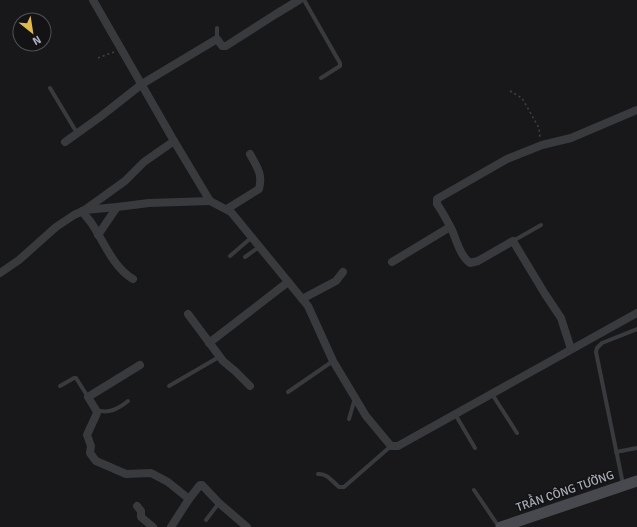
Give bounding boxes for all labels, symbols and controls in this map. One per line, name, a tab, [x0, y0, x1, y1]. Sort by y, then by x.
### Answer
north arrow	[12, 12, 52, 52]
text: N	[30, 33, 43, 48]
street label: TRẦN CÔNG TƯỜNG	[514, 466, 616, 515]

